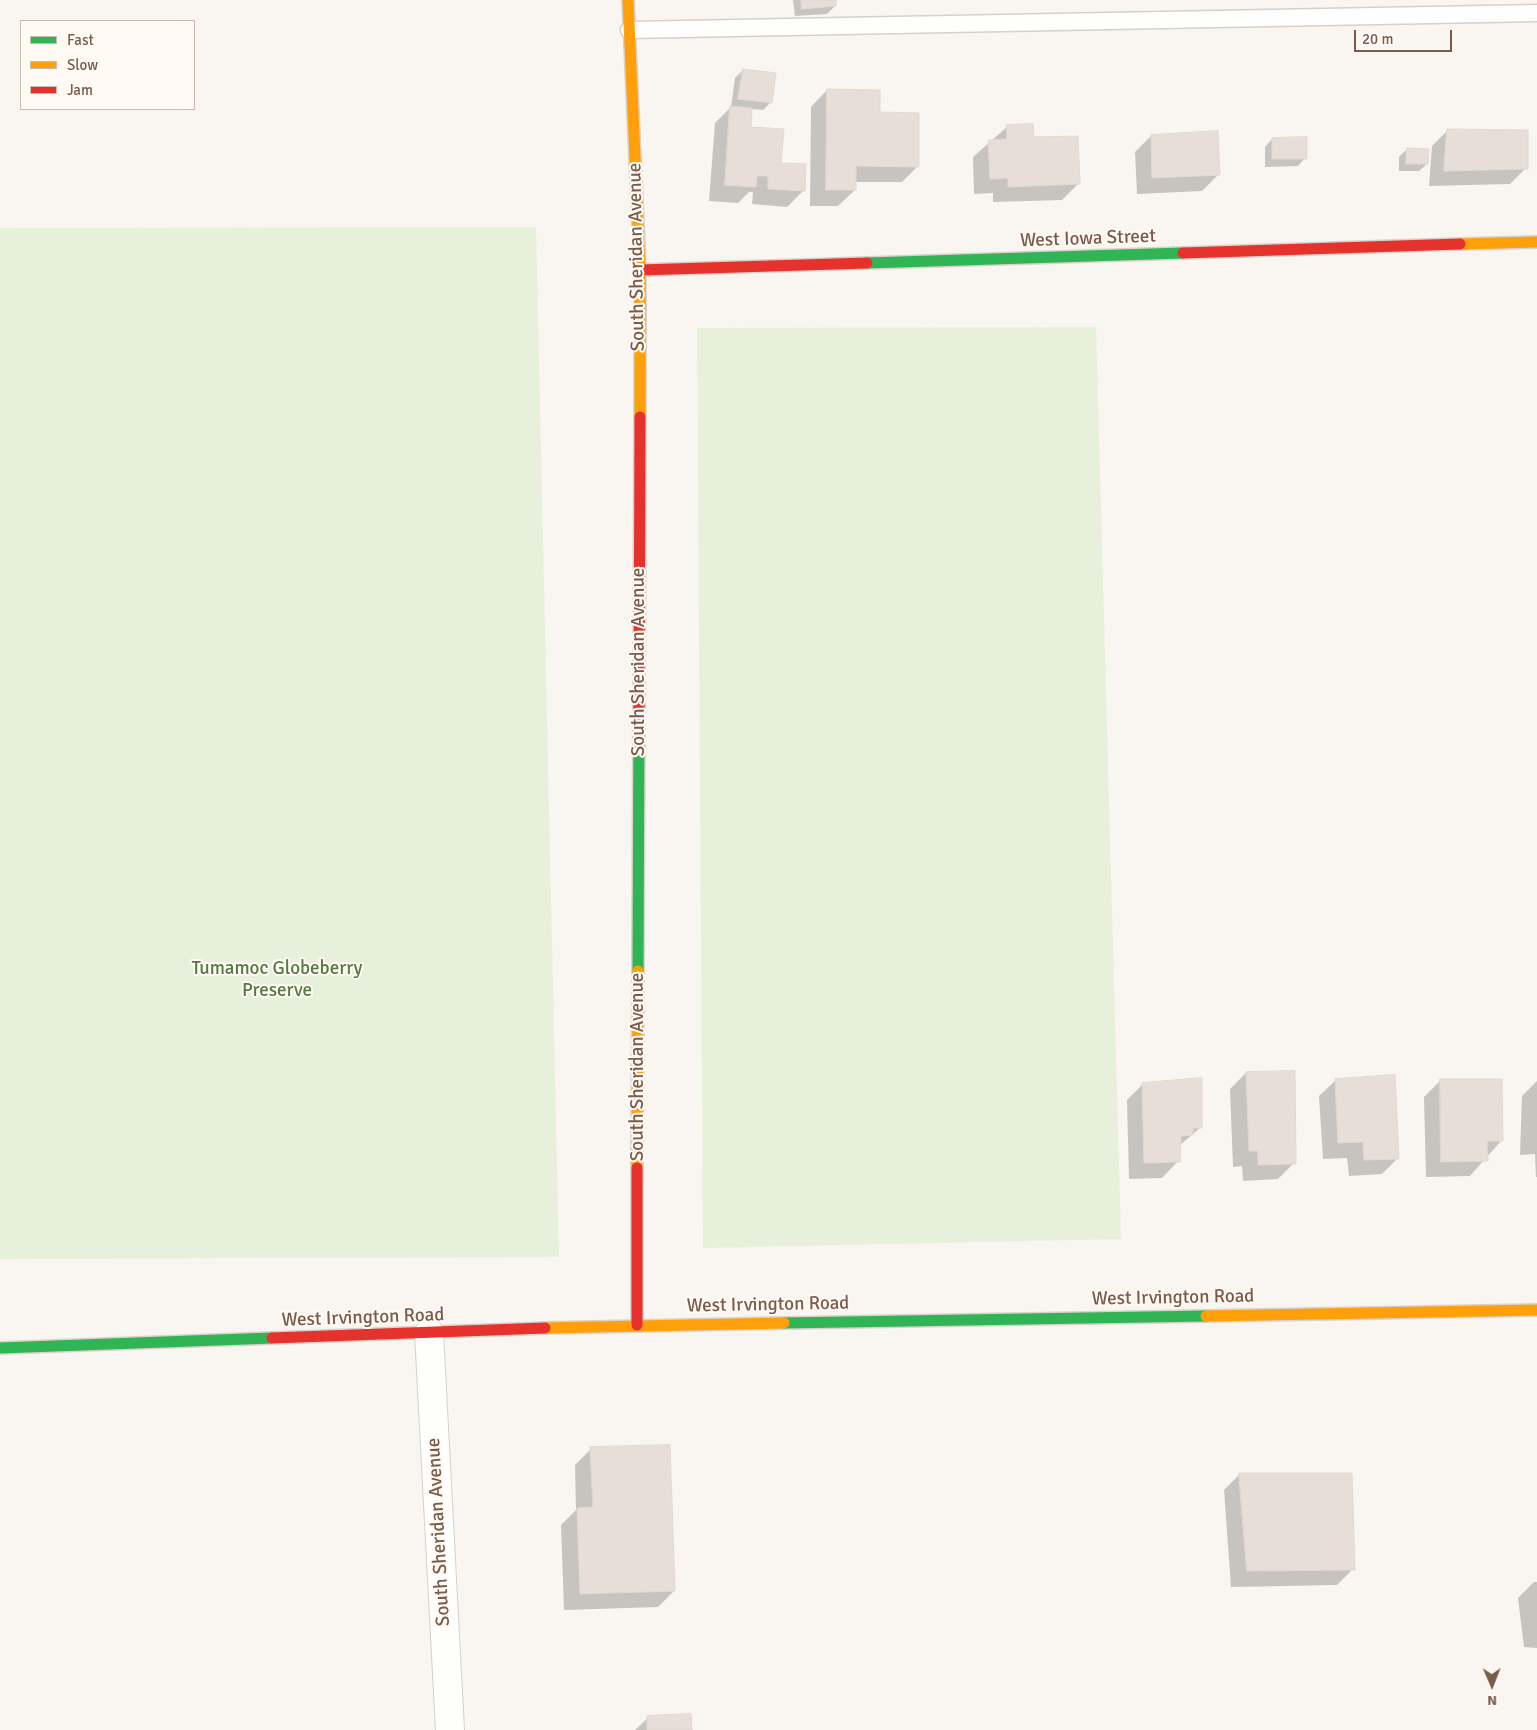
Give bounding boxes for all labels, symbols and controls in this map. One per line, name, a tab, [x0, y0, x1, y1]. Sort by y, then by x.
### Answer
legend	[20, 20, 195, 110]
scale bar	[1357, 20, 1454, 52]
text: 20 m	[1362, 30, 1393, 48]
text: Fast	[67, 31, 94, 49]
text: Slow	[67, 56, 98, 74]
text: Jam	[67, 81, 93, 99]
street label: South Sheridan Avenue	[624, 163, 650, 351]
street label: West Iowa Street	[1020, 225, 1156, 253]
street label: South Sheridan Avenue	[628, 568, 650, 756]
park label: Tumamoc Globeberry Preserve	[191, 958, 363, 1002]
street label: South Sheridan Avenue	[627, 973, 649, 1161]
street label: West Irvington Road	[1091, 1285, 1255, 1311]
street label: West Irvington Road	[686, 1292, 850, 1318]
street label: West Irvington Road	[281, 1304, 445, 1332]
street label: South Sheridan Avenue	[423, 1437, 455, 1627]
north arrow	[1467, 1660, 1517, 1710]
text: N	[1487, 1692, 1497, 1709]

